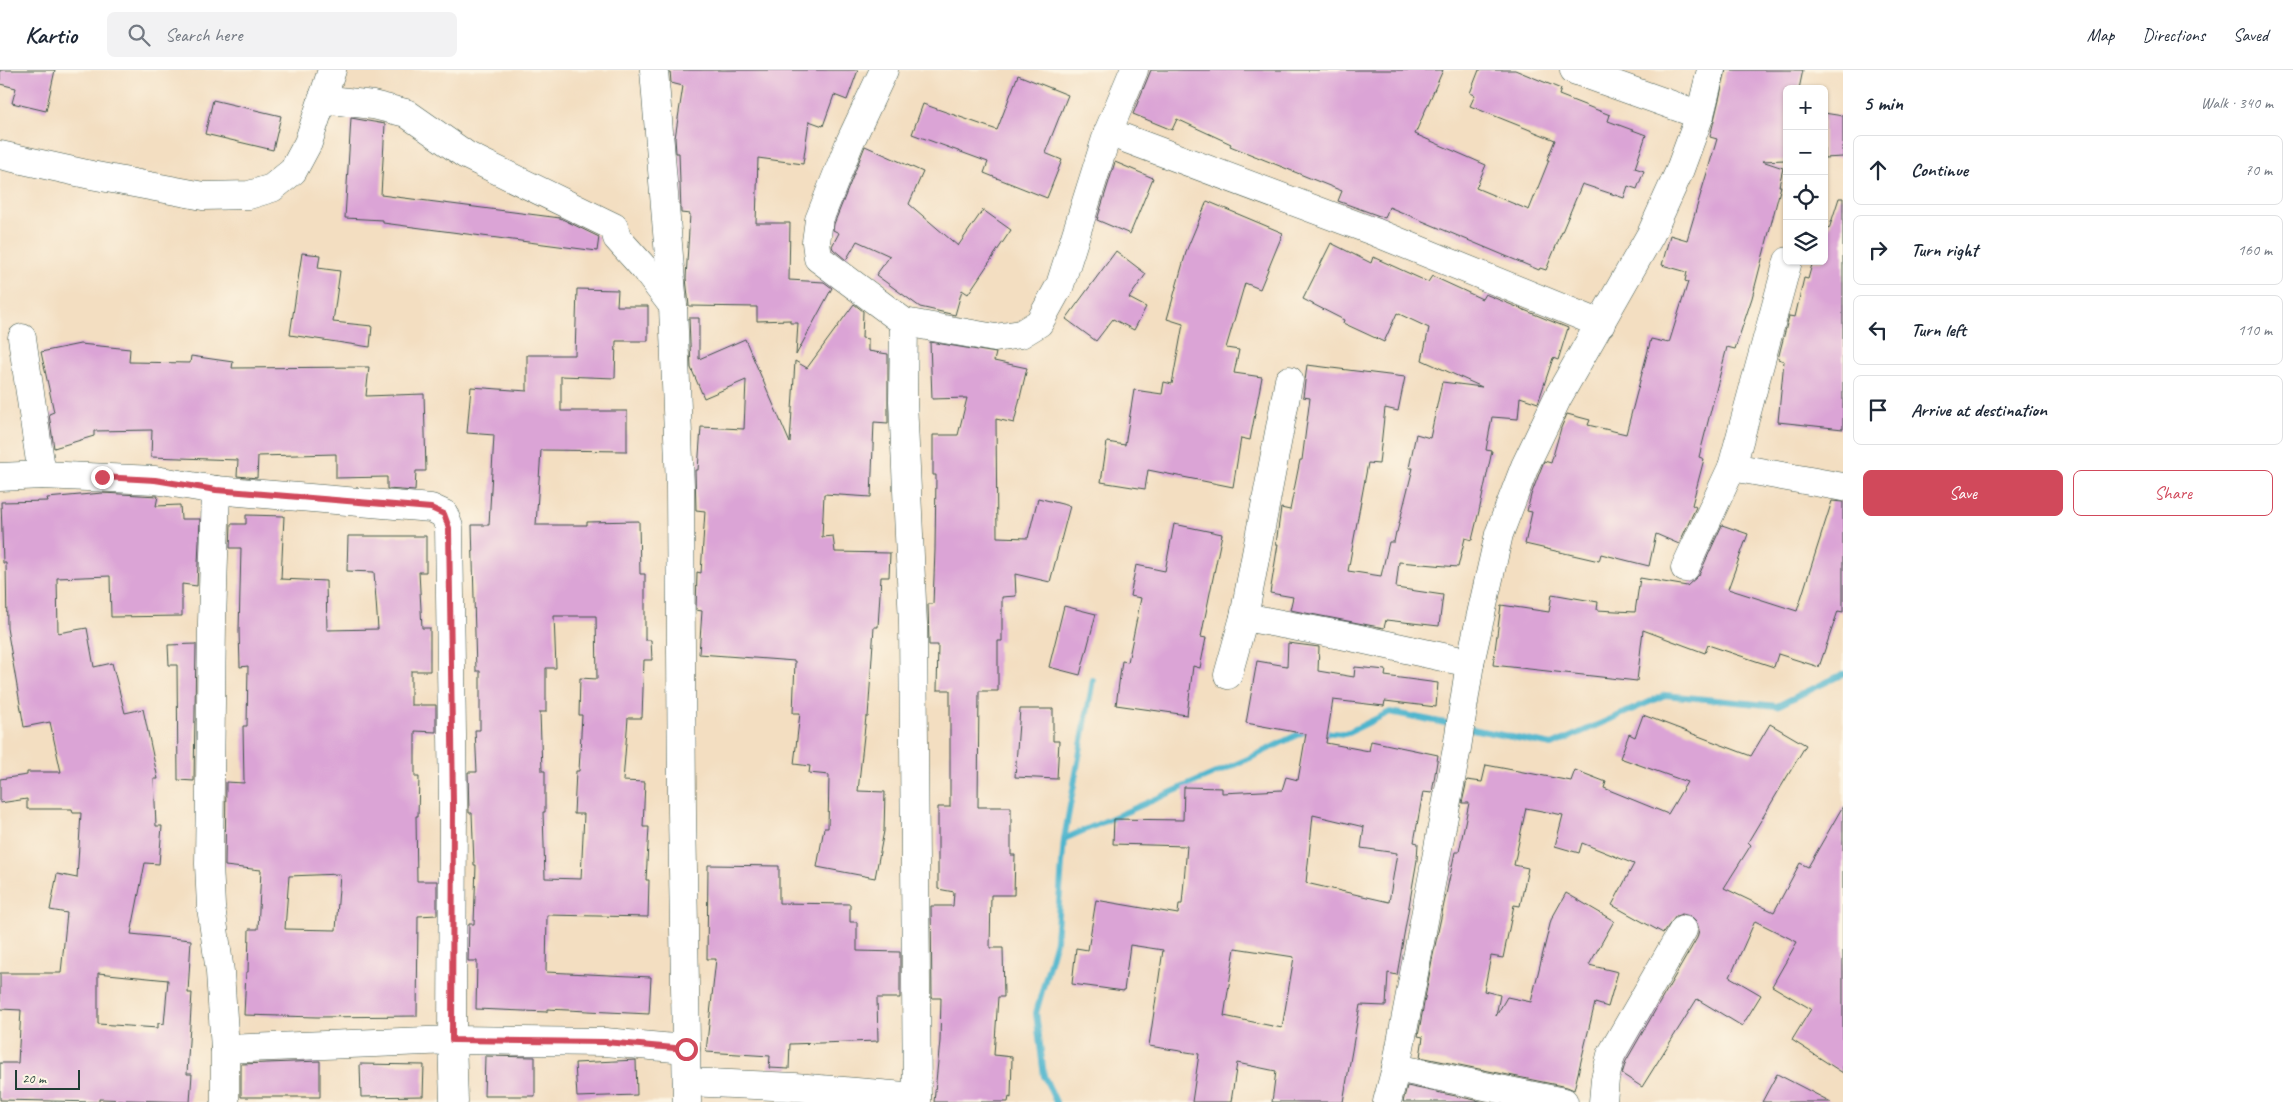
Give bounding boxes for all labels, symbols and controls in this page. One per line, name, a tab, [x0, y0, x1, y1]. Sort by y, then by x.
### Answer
search box	[107, 12, 457, 57]
text: Kartio	[25, 20, 77, 50]
icon: search	[125, 21, 153, 49]
text: Search here	[165, 23, 242, 47]
text: Map	[2087, 24, 2114, 46]
text: Directions	[2142, 24, 2205, 46]
text: Saved	[2233, 24, 2268, 46]
map controls	[1783, 85, 1828, 265]
button: +	[1783, 85, 1828, 130]
text: 5 min	[1863, 90, 1903, 116]
text: Walk · 340 m	[2201, 93, 2273, 113]
button: −	[1783, 130, 1828, 175]
icon: ahead	[1864, 156, 1892, 184]
text: Continue	[1911, 158, 1968, 182]
text: 70 m	[2245, 160, 2272, 180]
button: locate	[1783, 175, 1828, 220]
button: layers	[1783, 220, 1828, 265]
icon: right	[1864, 236, 1892, 264]
text: Turn right	[1911, 238, 1978, 262]
text: 160 m	[2238, 240, 2272, 260]
icon: left	[1864, 316, 1892, 344]
text: Turn left	[1911, 318, 1966, 342]
text: 110 m	[2238, 320, 2272, 340]
icon: arrive	[1864, 396, 1892, 424]
text: Arrive at destination	[1911, 398, 2047, 422]
route end	[91, 466, 114, 489]
button: Save	[1863, 470, 2063, 516]
button: Share	[2073, 470, 2273, 516]
route start	[675, 1038, 698, 1061]
scale bar	[15, 1067, 80, 1090]
text: 20 m	[22, 1070, 46, 1087]

